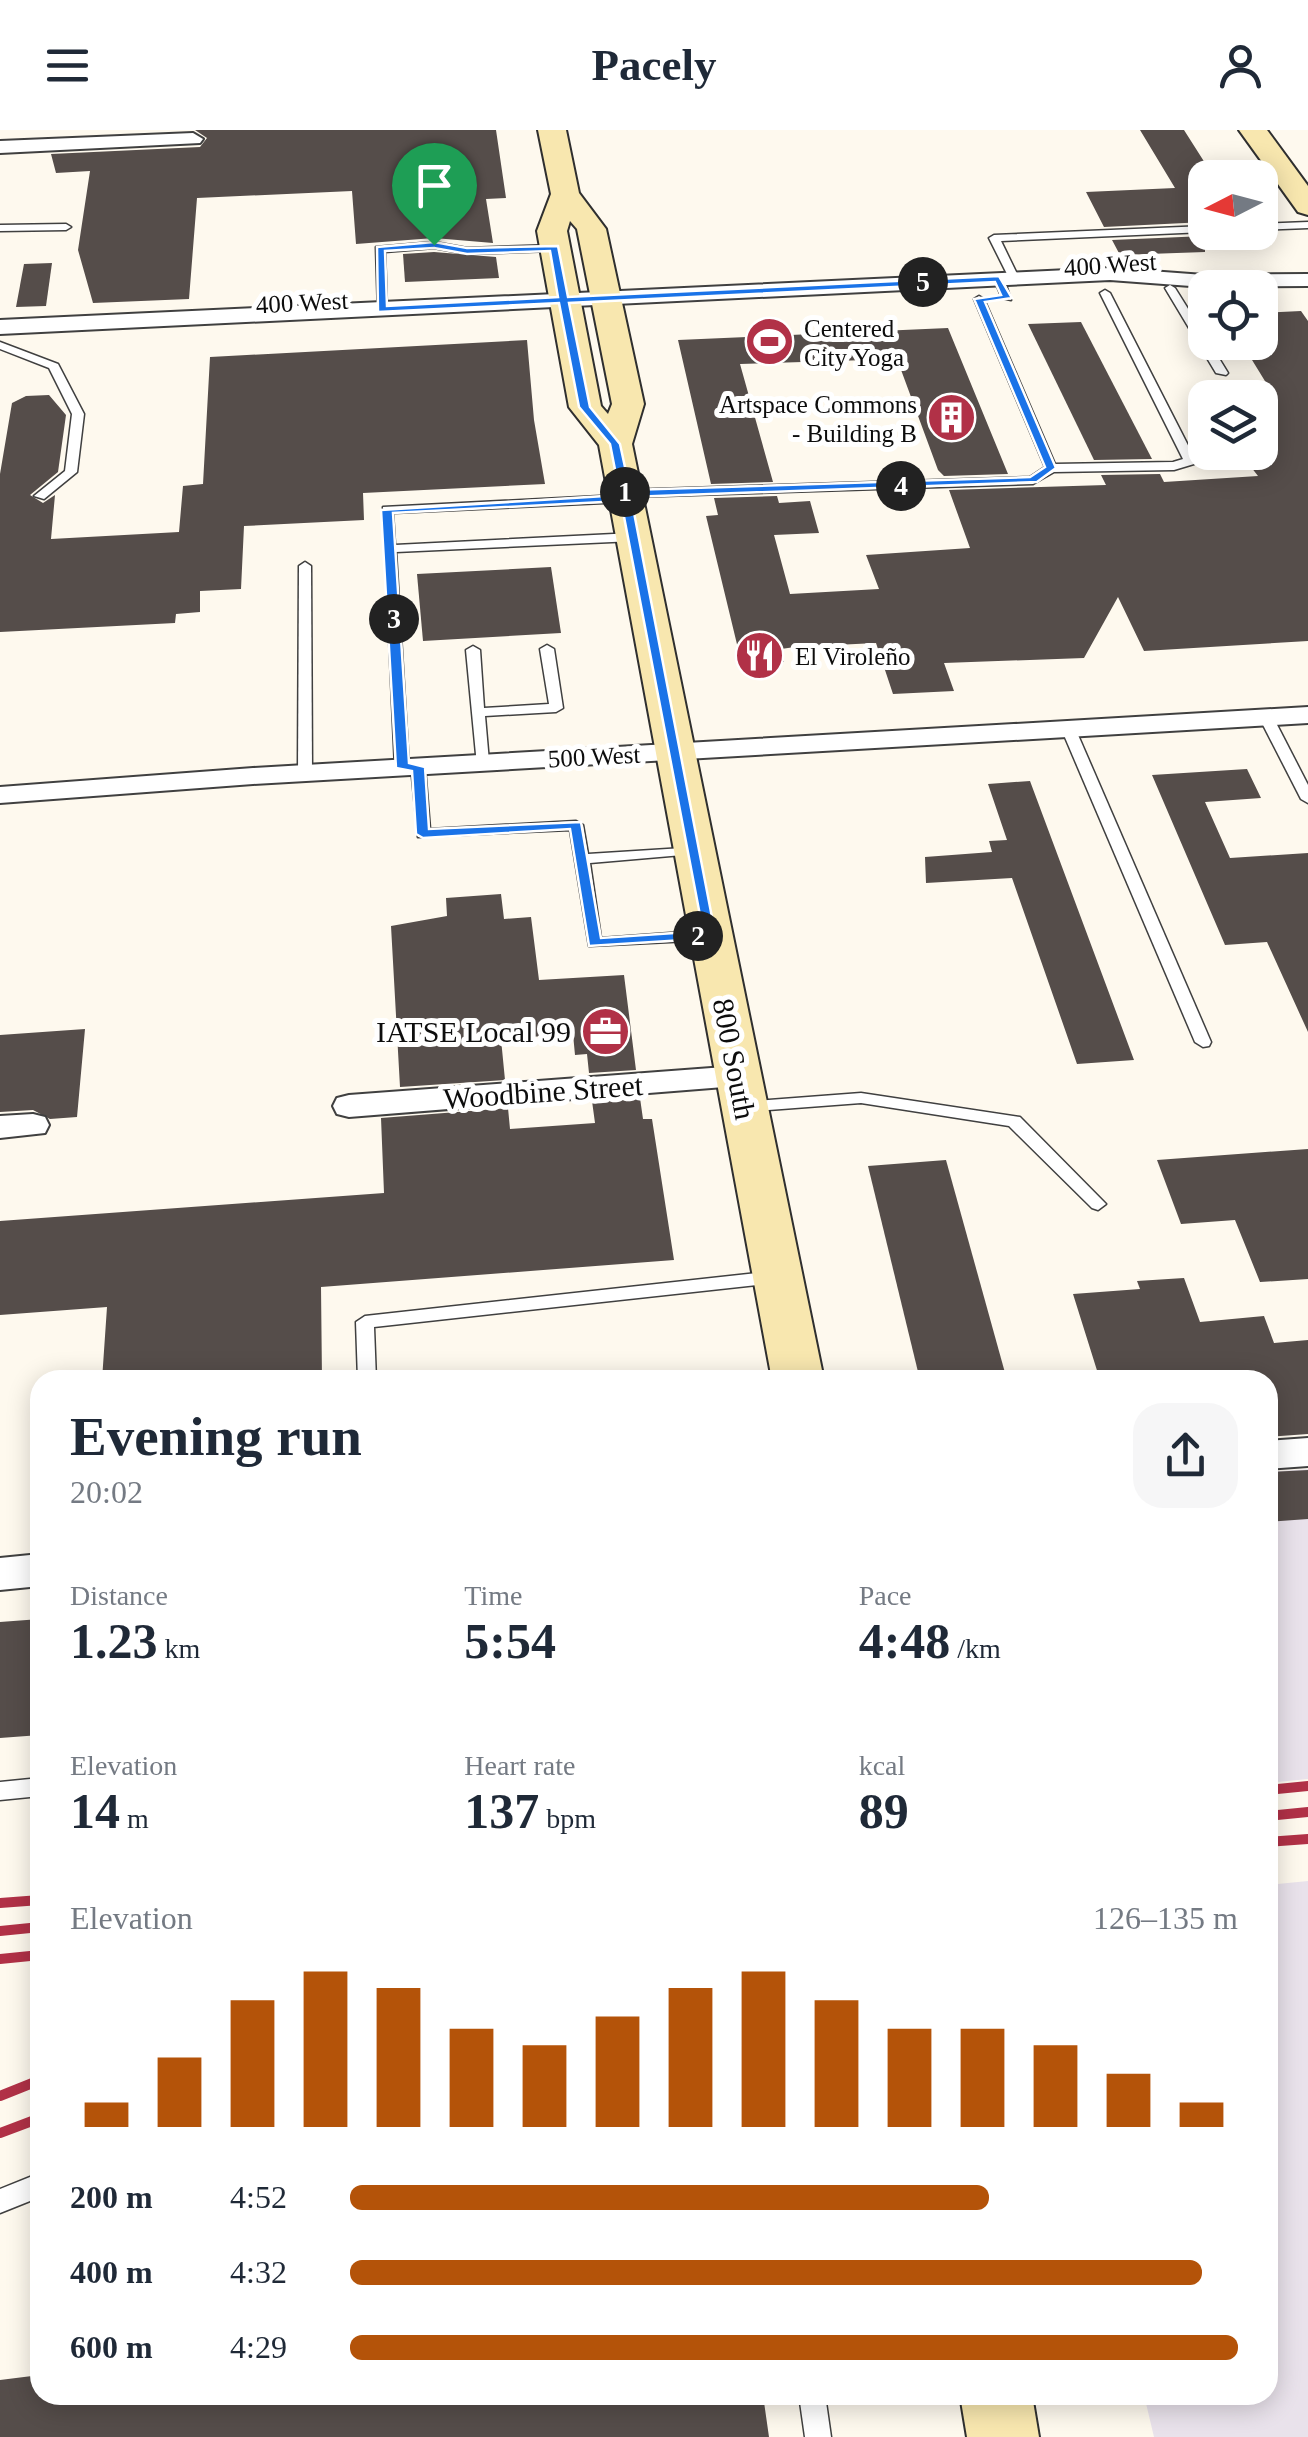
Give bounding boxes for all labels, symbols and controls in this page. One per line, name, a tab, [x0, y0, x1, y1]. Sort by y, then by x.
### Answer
icon: menu	[40, 38, 95, 93]
icon: person	[1213, 38, 1268, 93]
text: Pacely	[592, 40, 716, 90]
pin	[392, 143, 477, 246]
icon: arrive	[407, 158, 462, 213]
north arrow	[1188, 160, 1278, 250]
map controls	[1188, 160, 1278, 470]
street label: 400 West	[1063, 248, 1157, 281]
pin: 5	[898, 257, 948, 307]
text: 5	[916, 266, 930, 297]
button: locate	[1188, 270, 1278, 360]
street label: 400 West	[255, 287, 349, 318]
place label: Centered City Yoga	[804, 315, 904, 371]
sports icon: Centered City Yoga	[743, 316, 795, 368]
button: layers	[1188, 380, 1278, 470]
place label: Artspace Commons - Building B	[719, 391, 917, 447]
building icon: Artspace Commons - Building B	[926, 392, 978, 444]
pin: 4	[876, 461, 926, 511]
pin: 1	[600, 467, 650, 517]
text: 4	[894, 470, 908, 501]
text: 1	[618, 476, 632, 507]
pin: 3	[369, 594, 419, 644]
text: 3	[387, 603, 401, 634]
restaurant icon: El Viroleño	[734, 630, 786, 682]
place label: El Viroleño	[795, 643, 910, 670]
street label: 500 West	[547, 741, 641, 772]
pin: 2	[673, 911, 723, 961]
text: 2	[691, 920, 705, 951]
street label: 800 South	[707, 996, 762, 1122]
office icon: IATSE Local 99	[580, 1006, 632, 1058]
place label: IATSE Local 99	[376, 1015, 571, 1048]
street label: Woodbine Street	[442, 1068, 645, 1115]
button: share	[1133, 1403, 1238, 1508]
text: Evening run	[70, 1406, 362, 1467]
text: 20:02	[70, 1474, 143, 1510]
text: Distance	[70, 1580, 168, 1611]
text: Time	[464, 1580, 522, 1611]
text: Pace	[859, 1580, 912, 1611]
text: 1.23	[70, 1613, 158, 1669]
text: 5:54	[464, 1613, 556, 1669]
text: 4:48	[859, 1613, 950, 1669]
text: km	[158, 1633, 200, 1664]
text: /km	[950, 1633, 1001, 1664]
text: Elevation	[70, 1750, 177, 1781]
text: Heart rate	[464, 1750, 575, 1781]
text: kcal	[859, 1750, 905, 1781]
text: 14	[70, 1783, 120, 1839]
text: 137	[464, 1783, 539, 1839]
text: 89	[859, 1783, 909, 1839]
text: m	[120, 1803, 149, 1834]
text: bpm	[539, 1803, 596, 1834]
text: Elevation	[70, 1900, 193, 1936]
text: 126–135 m	[1093, 1900, 1238, 1936]
text: 200 m	[70, 2179, 153, 2215]
text: 4:52	[230, 2179, 287, 2215]
text: 400 m	[70, 2254, 153, 2290]
text: 4:32	[230, 2254, 287, 2290]
text: 600 m	[70, 2329, 153, 2365]
text: 4:29	[230, 2329, 287, 2365]

